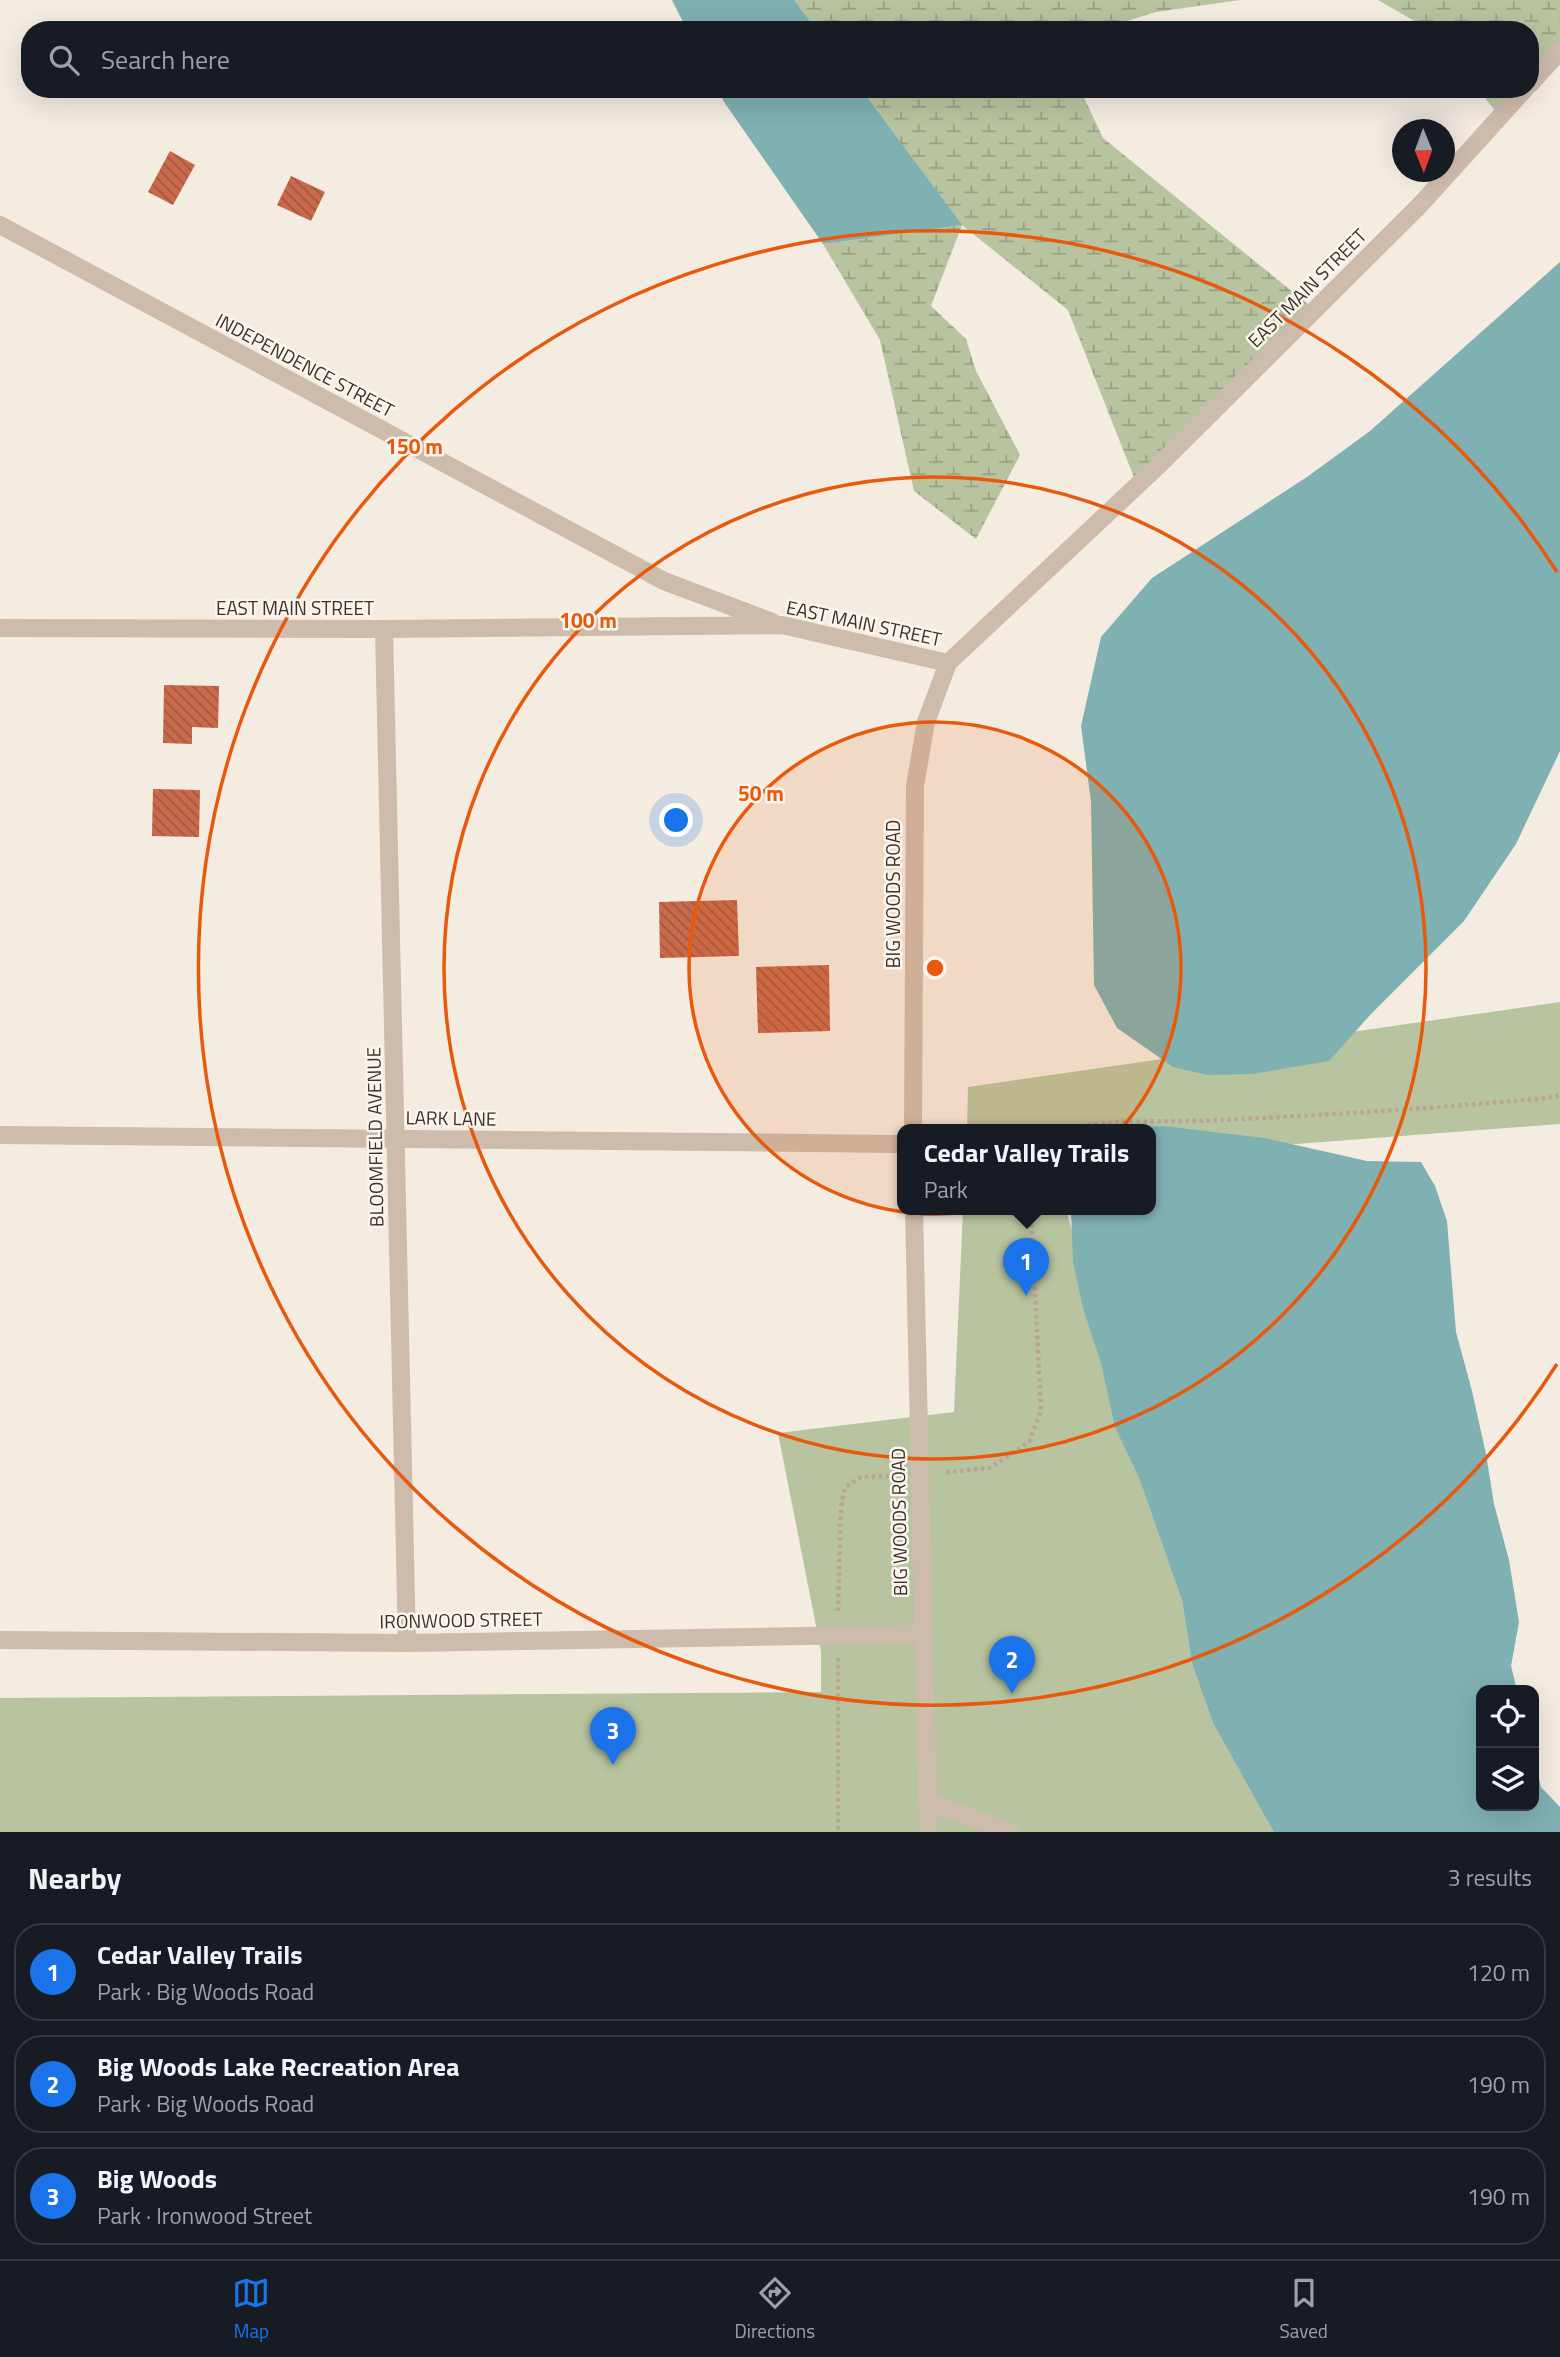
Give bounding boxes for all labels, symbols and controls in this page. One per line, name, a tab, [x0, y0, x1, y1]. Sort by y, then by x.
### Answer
search box	[21, 21, 1539, 98]
text: Search here	[101, 40, 230, 79]
icon: search	[45, 41, 83, 79]
north arrow	[1392, 119, 1455, 182]
street label: EAST MAIN STREET	[1240, 221, 1373, 354]
street label: INDEPENDENCE STREET	[211, 305, 400, 424]
text: 150 m	[385, 430, 443, 462]
street label: EAST MAIN STREET	[784, 592, 944, 653]
street label: EAST MAIN STREET	[216, 593, 374, 622]
text: 100 m	[559, 604, 617, 636]
text: 50 m	[738, 777, 784, 809]
your location	[659, 803, 693, 837]
street label: BIG WOODS ROAD	[878, 820, 907, 968]
centre of rings	[923, 956, 947, 980]
street label: BLOOMFIELD AVENUE	[358, 1047, 391, 1227]
street label: LARK LANE	[405, 1102, 497, 1133]
popup	[897, 1124, 1156, 1215]
text: Cedar Valley Trails	[924, 1133, 1129, 1172]
text: Park	[924, 1172, 968, 1207]
pin: 1	[1003, 1238, 1049, 1296]
street label: BIG WOODS ROAD	[883, 1448, 914, 1597]
street label: IRONWOOD STREET	[379, 1604, 543, 1635]
pin: 2	[989, 1636, 1035, 1694]
map controls	[1476, 1685, 1539, 1811]
button: locate	[1476, 1685, 1539, 1748]
pin: 3	[590, 1707, 636, 1765]
button: layers	[1476, 1748, 1539, 1811]
text: Nearby	[28, 1855, 121, 1901]
text: 3 results	[1448, 1860, 1532, 1895]
text: Cedar Valley Trails	[97, 1935, 303, 1974]
text: 1	[47, 1955, 59, 1990]
text: 120 m	[1467, 1955, 1530, 1990]
text: Park · Big Woods Road	[97, 1974, 314, 2009]
text: Big Woods Lake Recreation Area	[97, 2047, 459, 2086]
text: 2	[47, 2067, 59, 2102]
text: 190 m	[1467, 2067, 1530, 2102]
text: Park · Big Woods Road	[97, 2086, 314, 2121]
text: Big Woods	[97, 2159, 217, 2198]
text: 3	[47, 2179, 59, 2214]
text: 190 m	[1467, 2179, 1530, 2214]
text: Park · Ironwood Street	[97, 2198, 312, 2233]
tab: Map	[232, 2274, 270, 2345]
tab: Directions	[735, 2274, 815, 2345]
tab: Saved	[1279, 2274, 1328, 2345]

